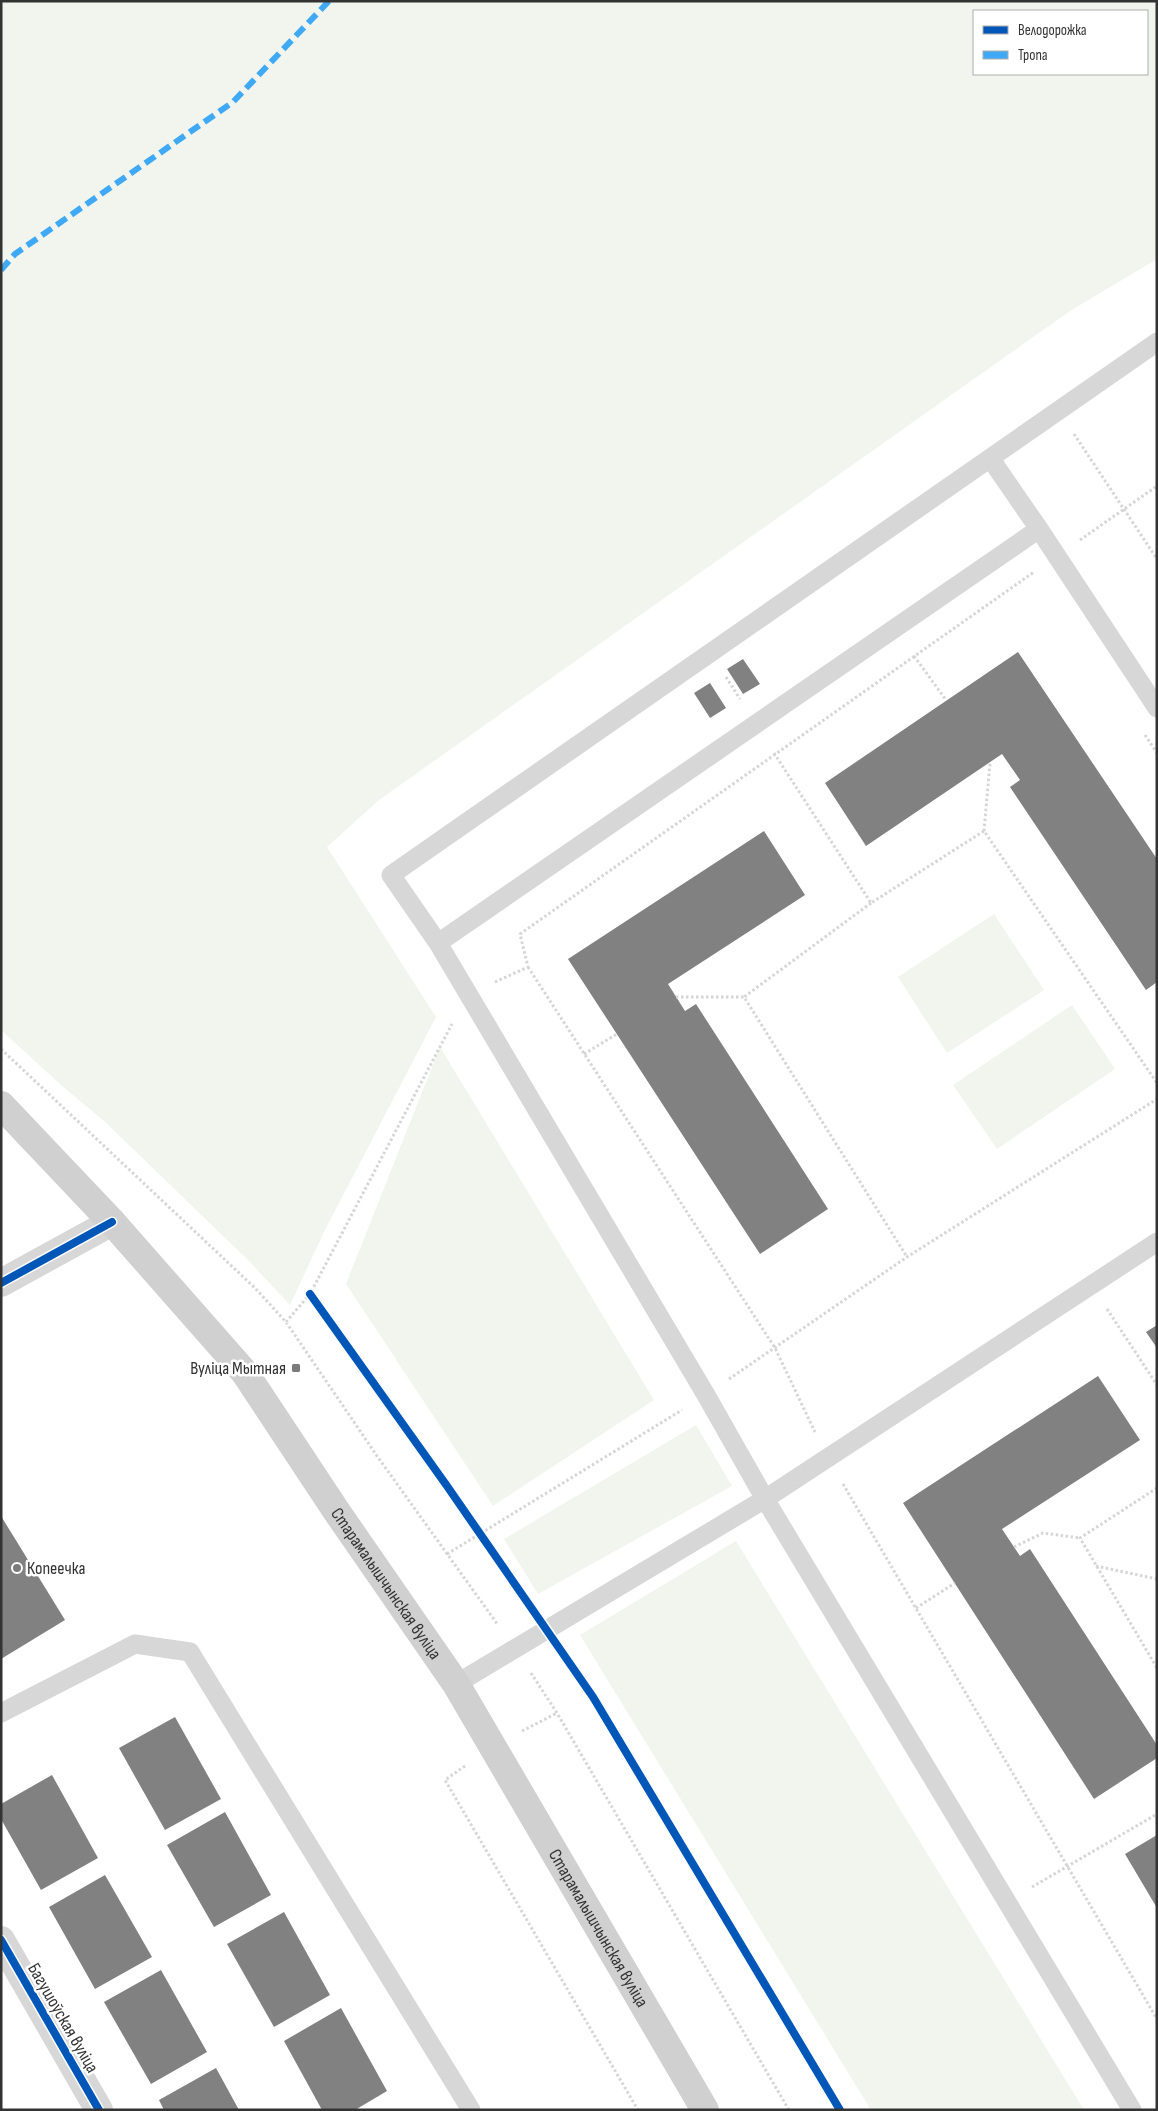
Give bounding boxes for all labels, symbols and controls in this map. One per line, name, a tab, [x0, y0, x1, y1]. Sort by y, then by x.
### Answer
legend	[973, 10, 1148, 75]
text: Велодорожка	[1018, 21, 1087, 40]
text: Тропа	[1018, 46, 1048, 65]
place label: Вуліца Мытная	[190, 1358, 286, 1379]
marker: Вуліца Мытная	[290, 1362, 302, 1374]
street label: Старамалышчынская вуліца	[327, 1504, 446, 1663]
place label: Копеечка	[27, 1558, 86, 1579]
marker: Копеечка	[11, 1562, 23, 1574]
street label: Старамалышчынская вуліца	[544, 1845, 653, 2011]
street label: Багушоўская вуліца	[23, 1959, 103, 2077]

